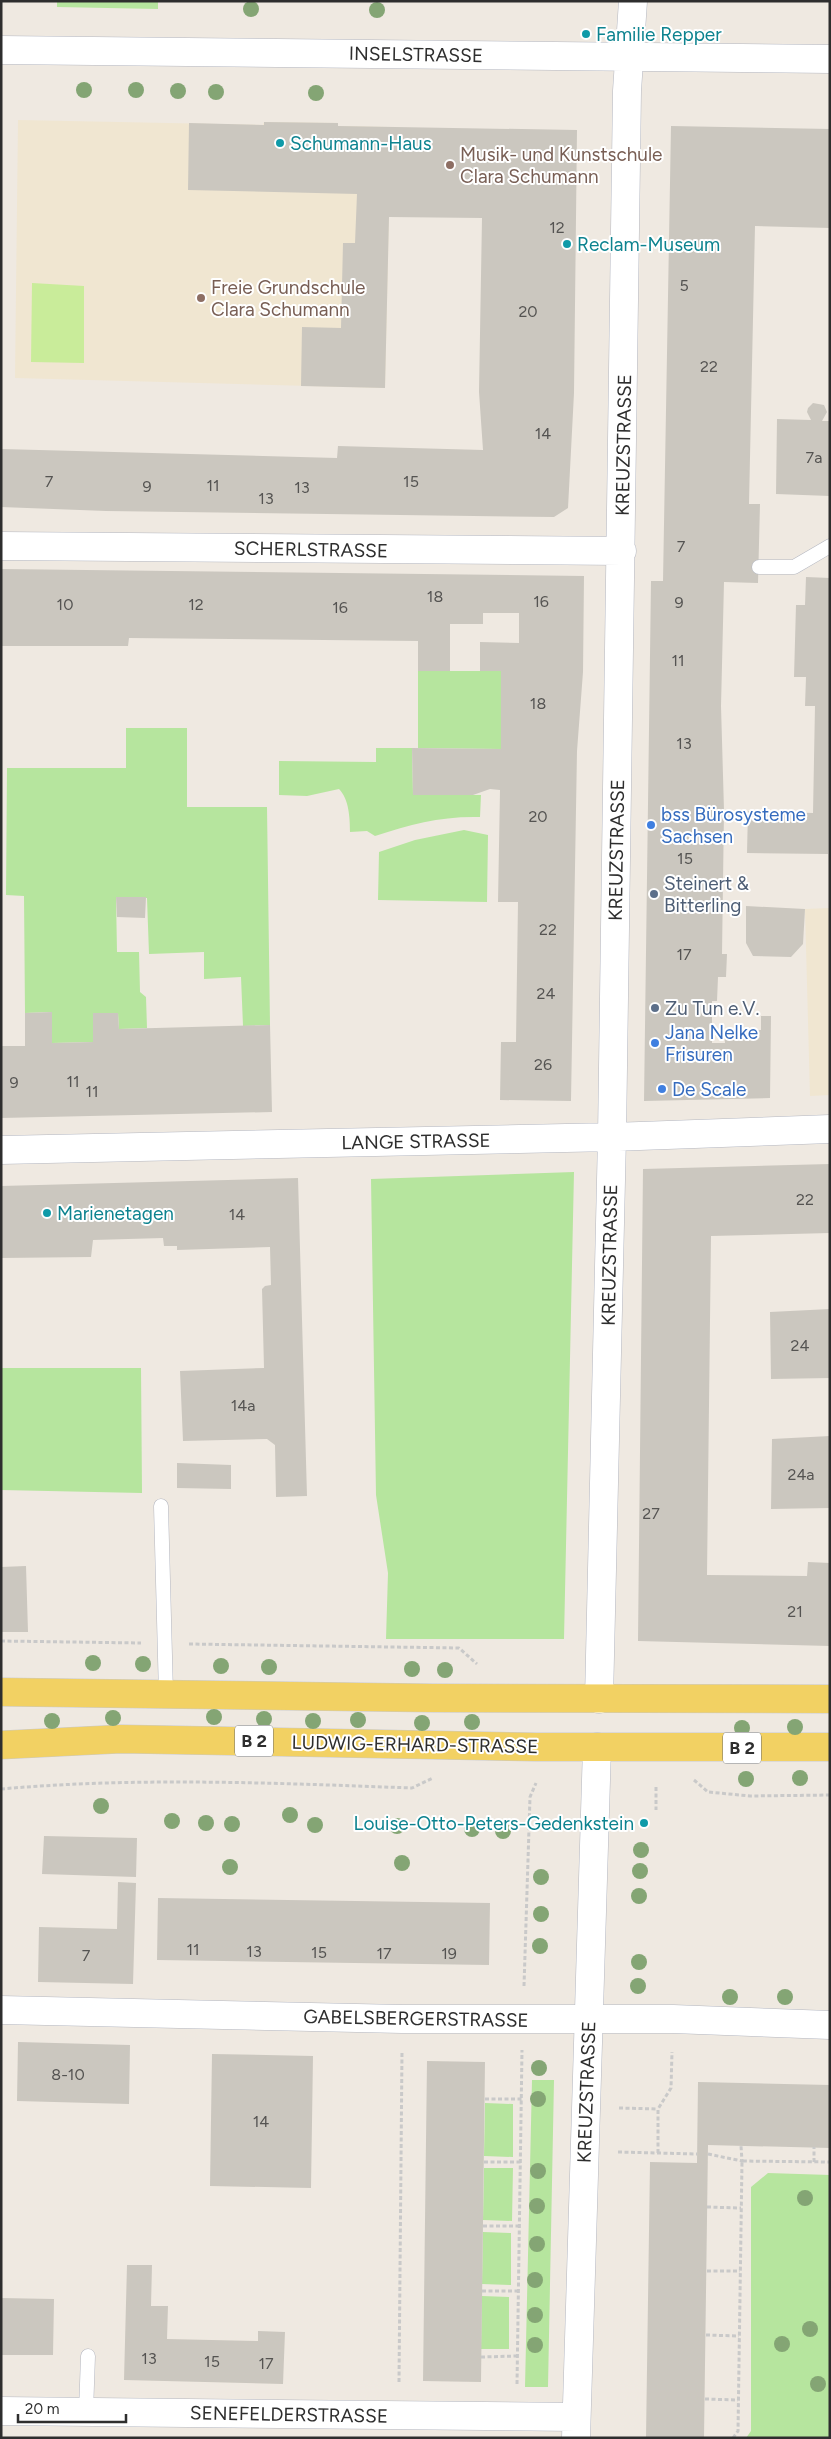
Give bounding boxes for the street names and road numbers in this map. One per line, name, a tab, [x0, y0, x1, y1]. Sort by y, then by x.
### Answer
street label: INSELSTRASSE	[349, 42, 483, 67]
street label: KREUZSTRASSE	[611, 374, 636, 516]
street label: SCHERLSTRASSE	[234, 537, 388, 562]
street label: KREUZSTRASSE	[604, 779, 629, 921]
street label: LANGE STRASSE	[341, 1129, 491, 1154]
street label: KREUZSTRASSE	[597, 1184, 622, 1326]
road number: B 2	[235, 1725, 273, 1756]
street label: LUDWIG-ERHARD-STRASSE	[291, 1731, 539, 1758]
road number: B 2	[723, 1732, 761, 1764]
street label: GABELSBERGERSTRASSE	[303, 2005, 529, 2032]
street label: KREUZSTRASSE	[573, 2021, 600, 2163]
street label: SENEFELDERSTRASSE	[190, 2401, 388, 2428]

